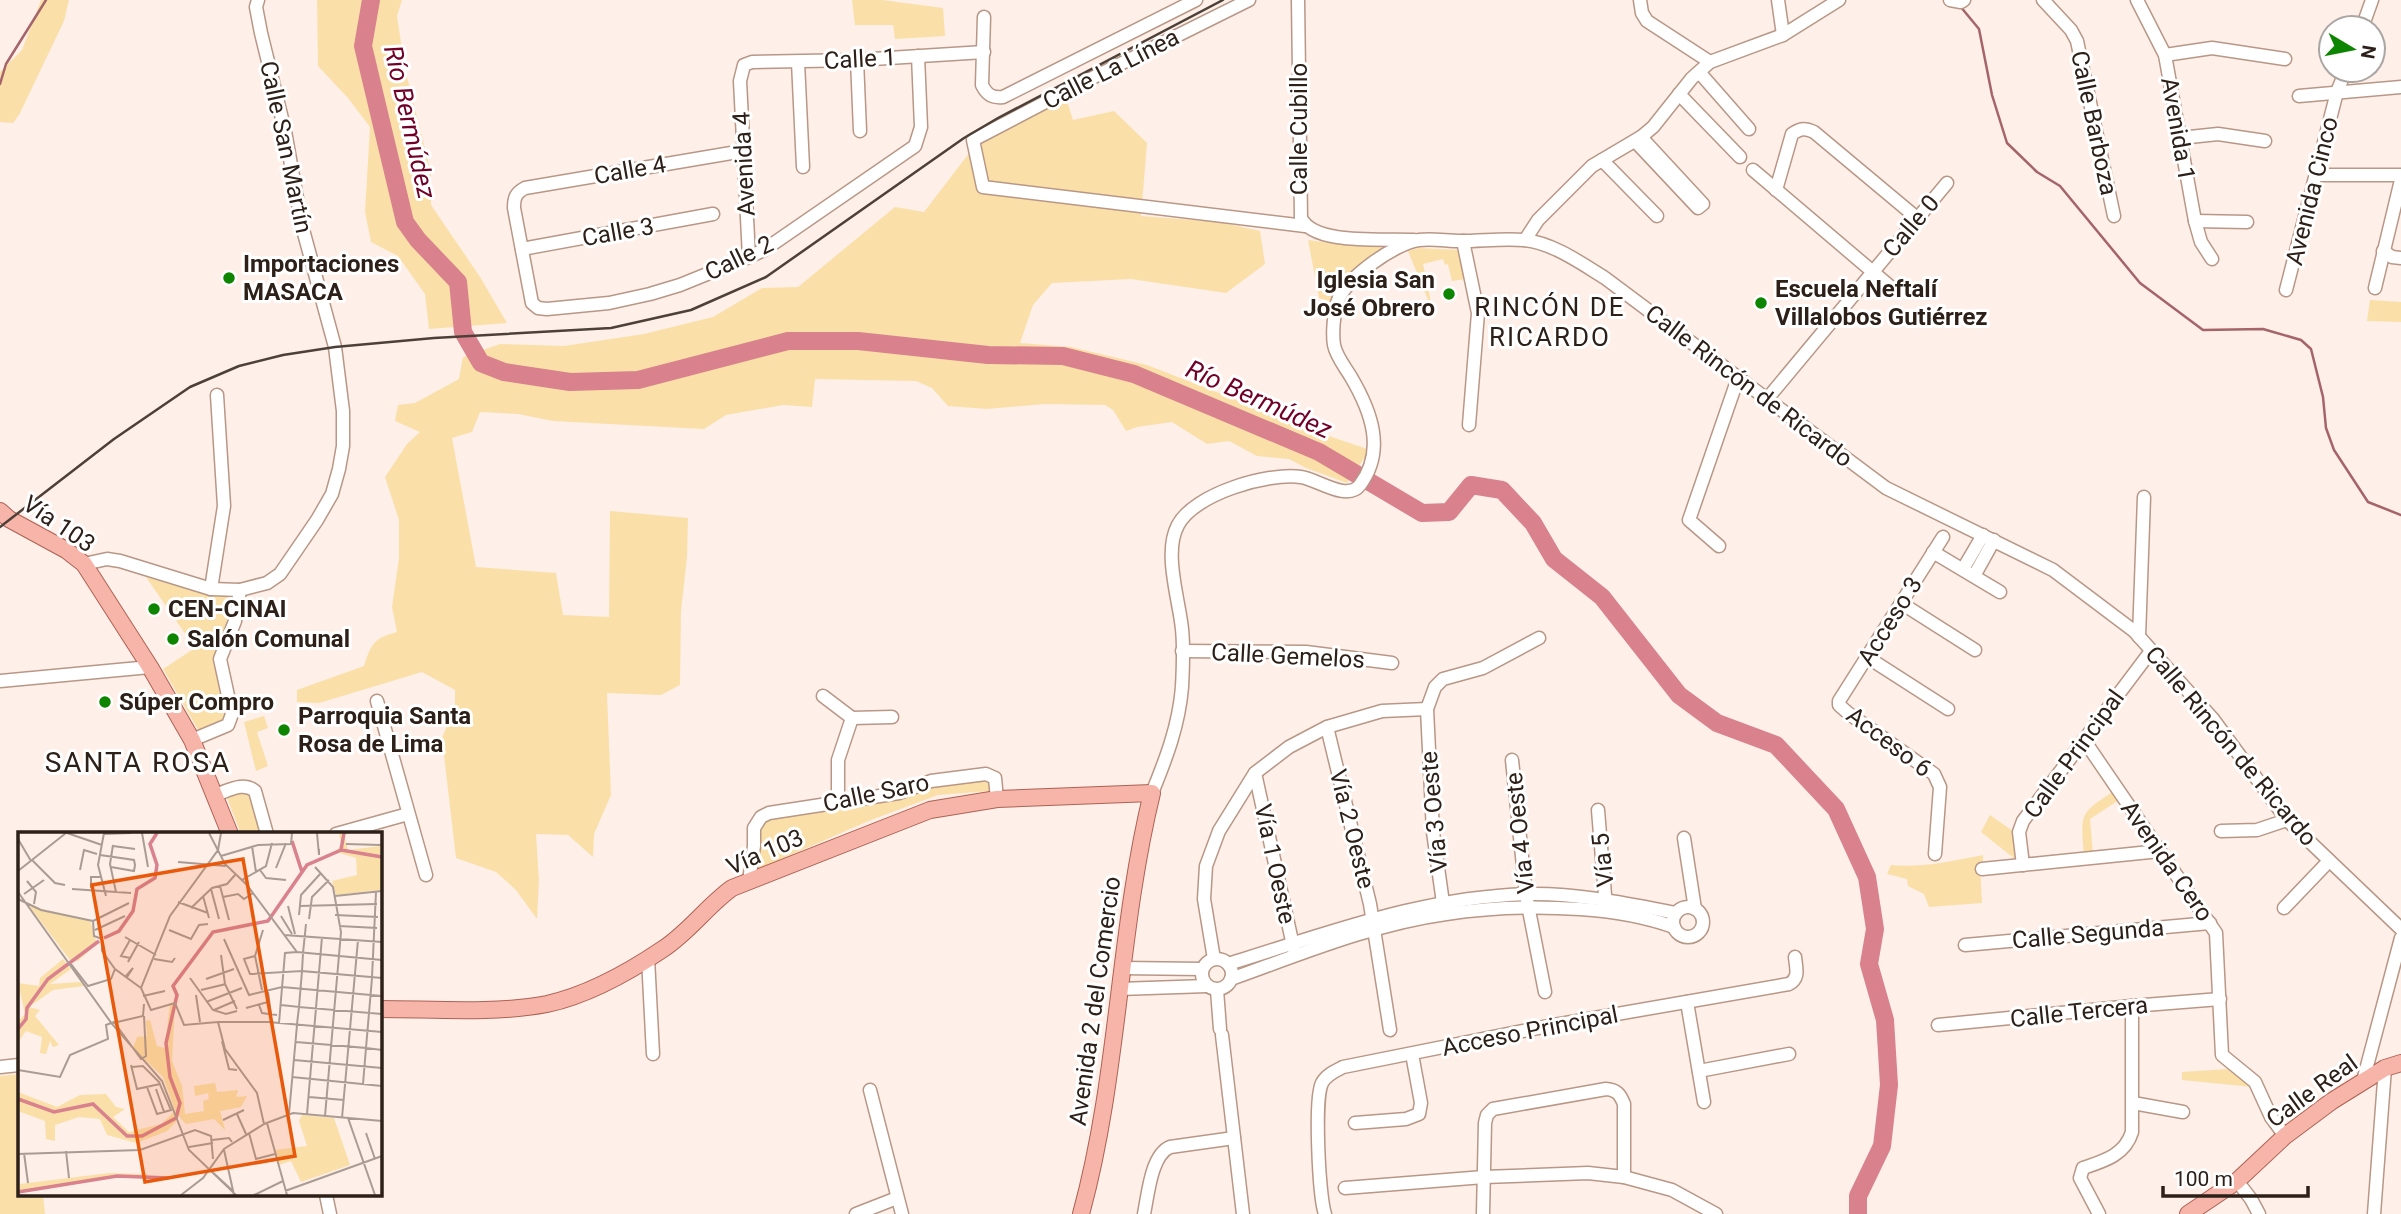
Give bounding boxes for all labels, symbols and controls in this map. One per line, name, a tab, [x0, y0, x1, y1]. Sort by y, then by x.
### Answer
north arrow	[2317, 14, 2387, 84]
street label: Calle La Línea	[1038, 23, 1184, 115]
water label: Río Bermúdez	[378, 42, 442, 202]
street label: Calle 1	[823, 43, 897, 75]
text: N	[2356, 43, 2381, 60]
street label: Calle Barboza	[2065, 48, 2123, 198]
street label: Calle San Martín	[254, 58, 318, 236]
street label: Calle Cubillo	[1285, 63, 1313, 195]
street label: Avenida 1	[2155, 75, 2201, 183]
street label: Avenida 4	[727, 111, 761, 217]
street label: Avenida Cinco	[2280, 114, 2344, 268]
street label: Calle 4	[592, 150, 668, 190]
street label: Calle 0	[1877, 189, 1945, 263]
street label: Calle 3	[580, 212, 656, 252]
street label: Calle 2	[700, 230, 778, 286]
place label: Importaciones MASACA	[243, 250, 399, 306]
place label: Iglesia San José Obrero	[1303, 266, 1435, 322]
marker: Importaciones MASACA	[221, 270, 237, 286]
place label: Escuela Neftalí Villalobos Gutiérrez	[1775, 275, 1988, 331]
marker: Iglesia San José Obrero	[1441, 286, 1457, 302]
district label: RINCÓN DE RICARDO	[1474, 292, 1626, 352]
marker: Escuela Neftalí Villalobos Gutiérrez	[1753, 295, 1769, 311]
street label: Calle Rincón de Ricardo	[1640, 299, 1858, 473]
water label: Río Bermúdez	[1181, 354, 1337, 445]
street label: Vía 103	[18, 490, 100, 558]
street label: Acceso 3	[1852, 572, 1928, 670]
place label: CEN-CINAI	[168, 595, 287, 623]
marker: CEN-CINAI	[146, 601, 162, 617]
place label: Salón Comunal	[187, 625, 350, 653]
marker: Salón Comunal	[165, 631, 181, 647]
street label: Calle Gemelos	[1210, 638, 1366, 674]
street label: Calle Rincón de Ricardo	[2139, 640, 2323, 852]
street label: Calle Principal	[2018, 684, 2130, 824]
place label: Súper Compro	[119, 688, 274, 716]
marker: Súper Compro	[97, 694, 113, 710]
street label: Acceso 6	[1841, 701, 1937, 783]
place label: Parroquia Santa Rosa de Lima	[298, 702, 471, 758]
marker: Parroquia Santa Rosa de Lima	[276, 722, 292, 738]
district label: SANTA ROSA	[45, 746, 231, 779]
street label: Vía 3 Oeste	[1415, 750, 1453, 874]
street label: Vía 2 Oeste	[1324, 766, 1380, 892]
street label: Calle Saro	[820, 768, 932, 818]
street label: Vía 4 Oeste	[1500, 771, 1540, 895]
street label: Avenida Cero	[2115, 795, 2219, 927]
street label: Vía 1 Oeste	[1249, 801, 1301, 927]
street label: Vía 103	[722, 823, 808, 881]
inset map	[18, 832, 382, 1196]
street label: Vía 5	[1586, 832, 1620, 888]
street label: Avenida 2 del Comercio	[1064, 875, 1126, 1127]
street label: Calle Segunda	[2011, 913, 2165, 955]
street label: Calle Tercera	[2009, 991, 2149, 1033]
street label: Acceso Principal	[1440, 1000, 1620, 1062]
street label: Calle Real	[2261, 1049, 2363, 1133]
scale bar	[2163, 1154, 2308, 1198]
text: 100 m	[2174, 1167, 2233, 1191]

